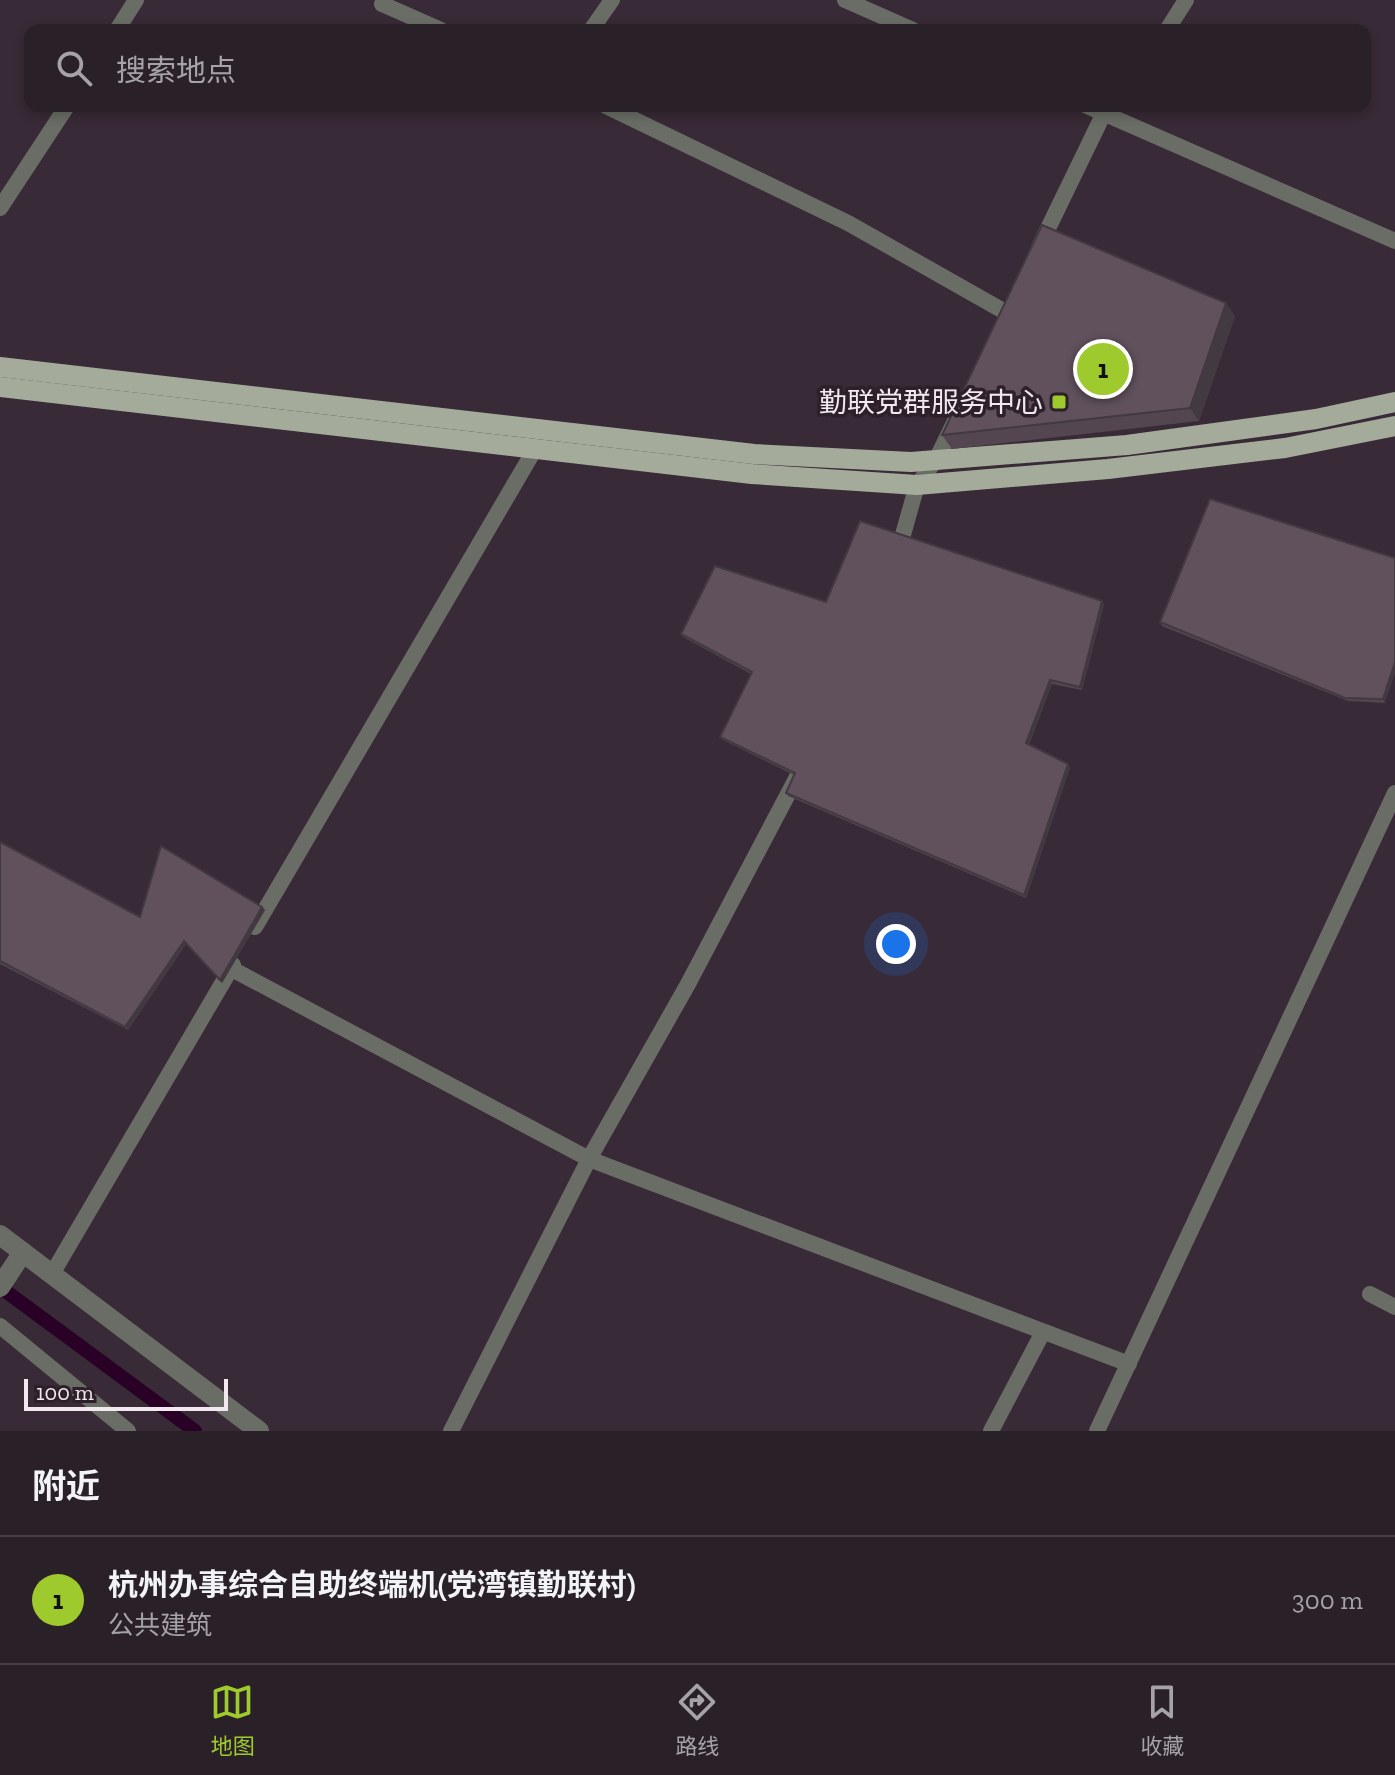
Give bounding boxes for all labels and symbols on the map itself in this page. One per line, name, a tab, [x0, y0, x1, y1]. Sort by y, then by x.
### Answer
pin: 1	[1077, 339, 1129, 399]
place label: 勤联党群服务中心	[819, 386, 1043, 419]
marker: 勤联党群服务中心	[1050, 393, 1068, 411]
your location	[876, 924, 916, 964]
scale bar	[24, 1375, 228, 1411]

